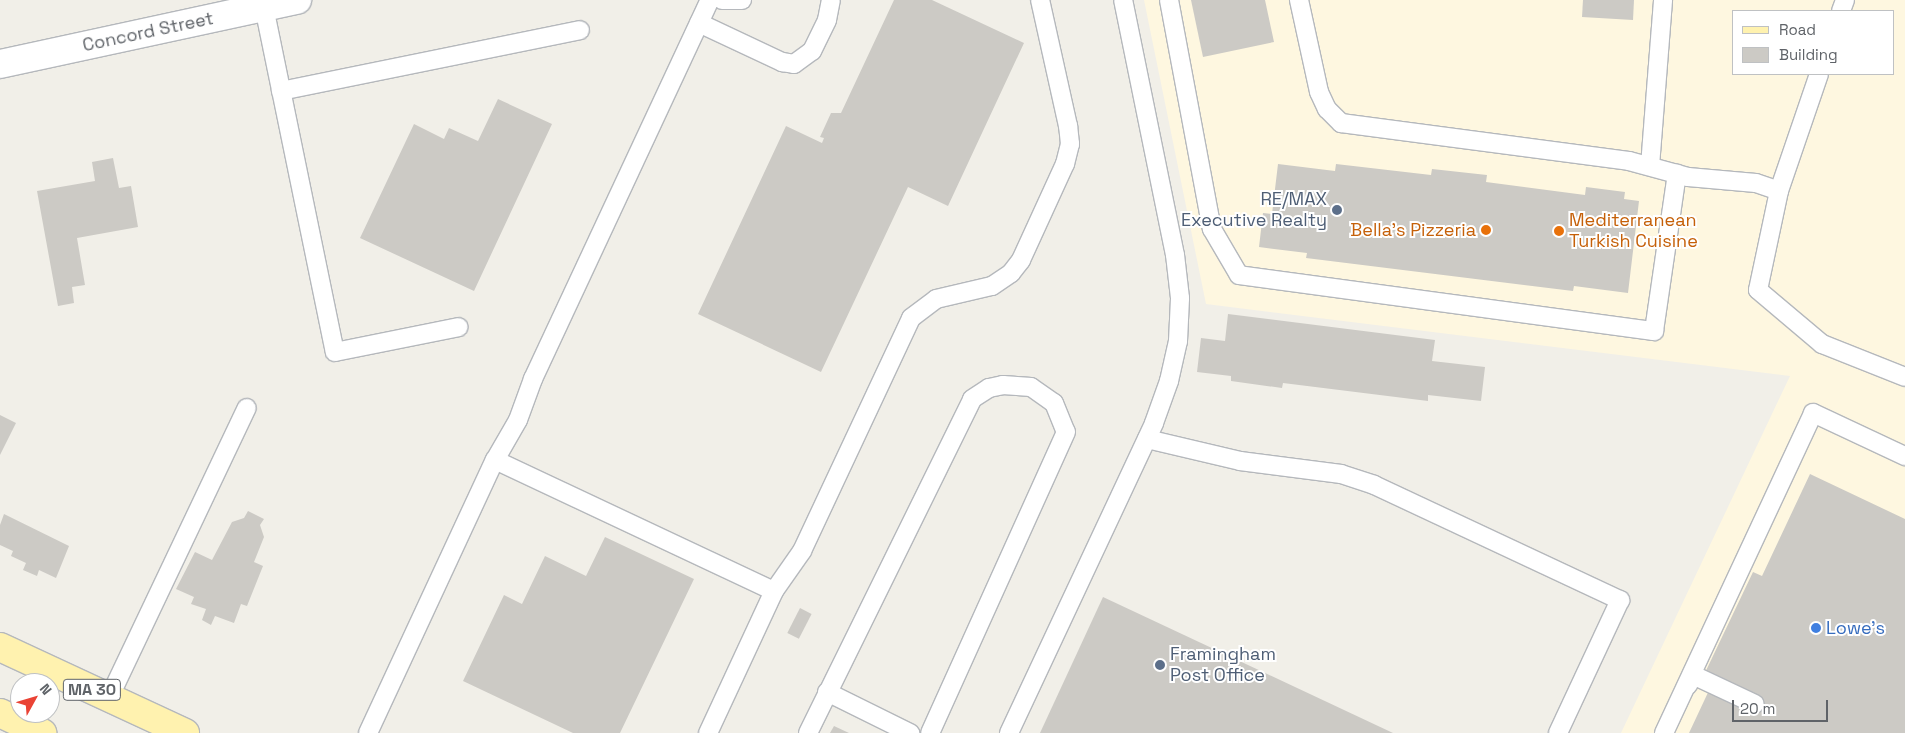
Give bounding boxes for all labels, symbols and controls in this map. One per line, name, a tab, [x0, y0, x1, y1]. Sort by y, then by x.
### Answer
street label: Concord Street	[81, 8, 215, 56]
legend	[1732, 10, 1895, 75]
text: Road	[1779, 20, 1816, 39]
text: Building	[1779, 45, 1838, 64]
place label: RE/MAX Executive Realty	[1181, 189, 1327, 232]
marker: RE/MAX Executive Realty	[1331, 204, 1343, 216]
place label: Mediterranean Turkish Cuisine	[1569, 210, 1698, 252]
place label: Bella's Pizzeria	[1350, 219, 1476, 241]
marker: Bella's Pizzeria	[1480, 224, 1492, 236]
marker: Mediterranean Turkish Cuisine	[1553, 225, 1565, 237]
place label: Lowe's	[1826, 617, 1885, 639]
marker: Lowe's	[1810, 622, 1822, 634]
place label: Framingham Post Office	[1170, 644, 1276, 686]
marker: Framingham Post Office	[1154, 659, 1166, 671]
north arrow	[10, 673, 60, 723]
road number: MA 30	[62, 676, 122, 704]
text: N	[36, 680, 56, 698]
scale bar	[1735, 690, 1831, 722]
text: 20 m	[1740, 699, 1775, 718]

